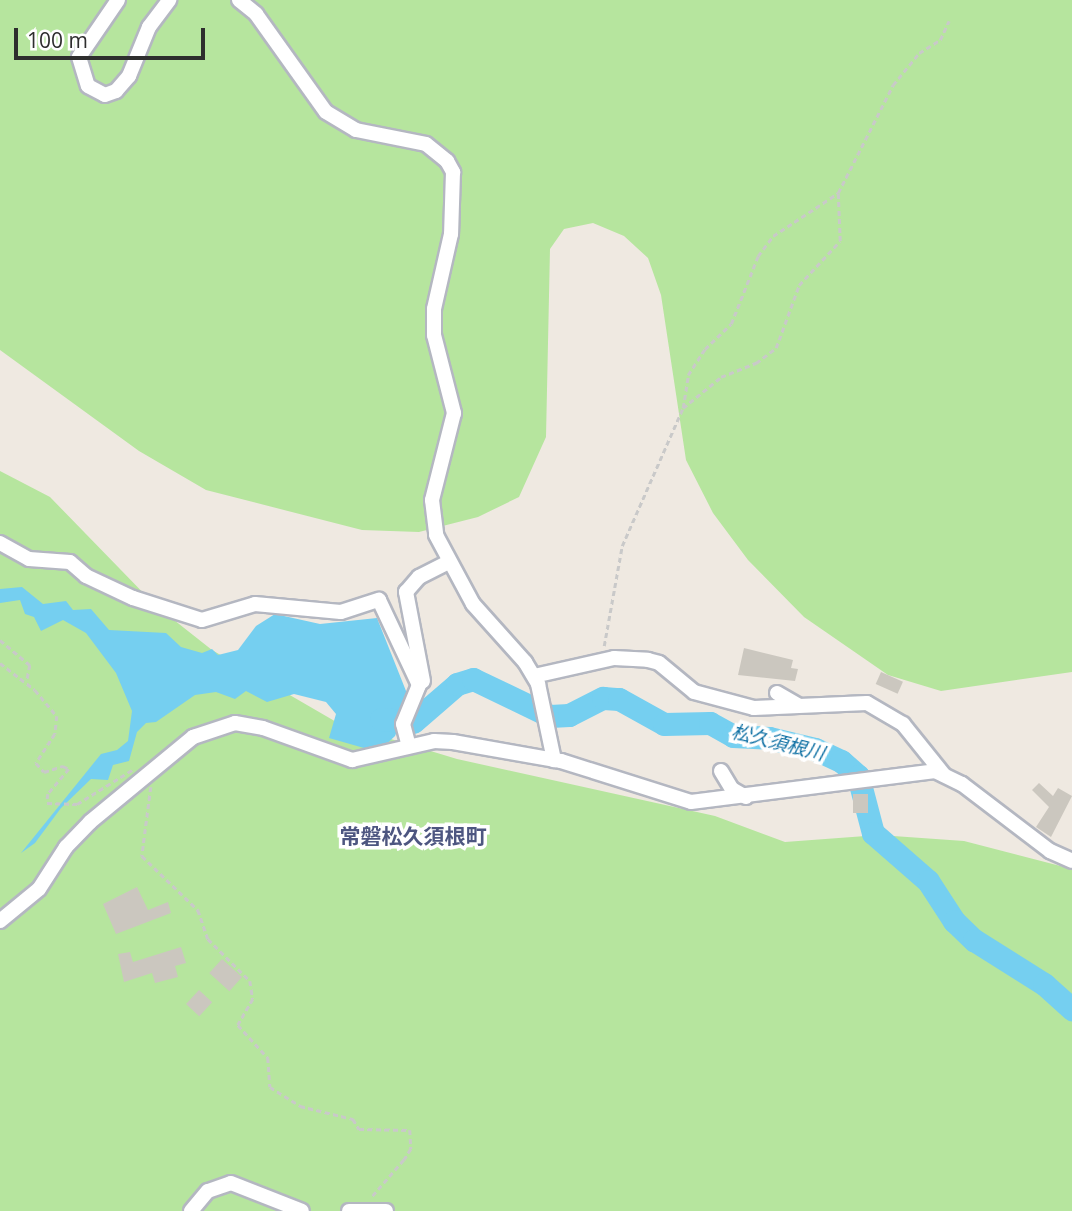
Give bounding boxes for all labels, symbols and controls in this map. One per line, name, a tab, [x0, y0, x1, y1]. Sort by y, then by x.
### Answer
scale bar	[18, 14, 208, 58]
text: 100 m	[27, 26, 88, 54]
water label: 松久須根川	[729, 720, 827, 766]
district label: 常磐松久須根町	[340, 823, 486, 849]

